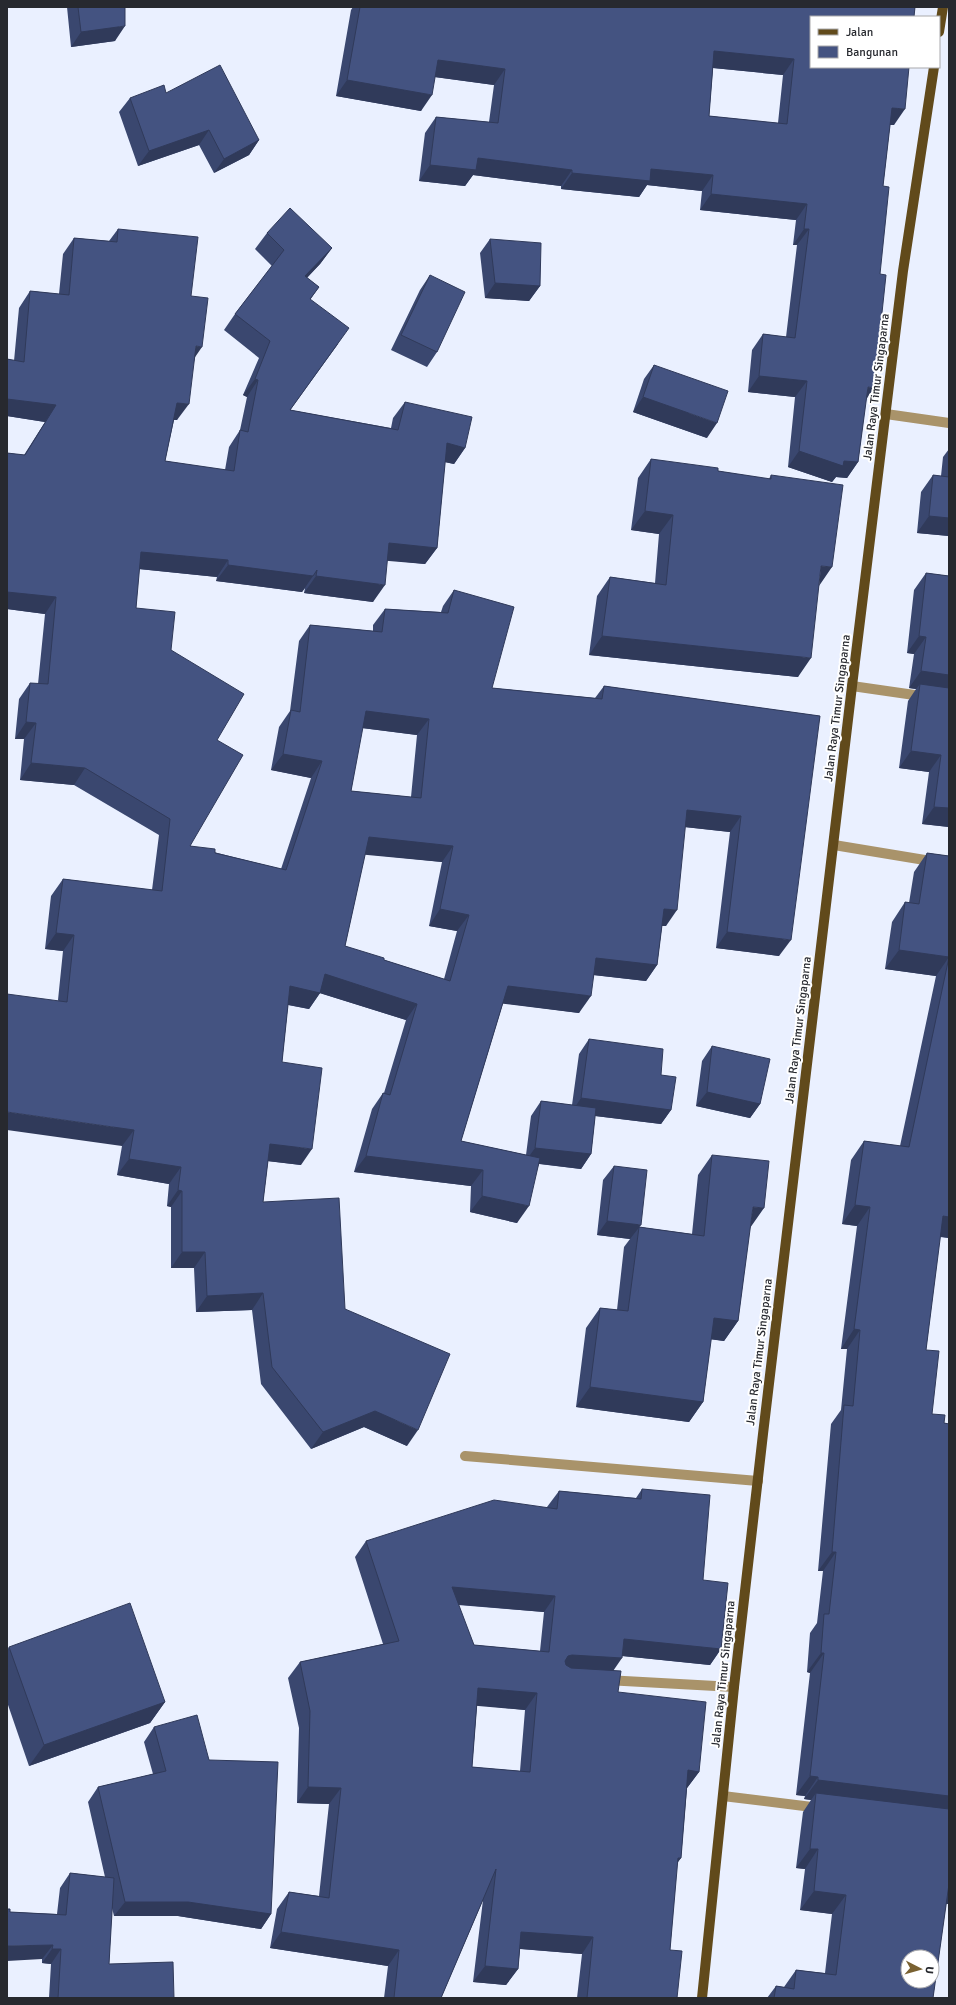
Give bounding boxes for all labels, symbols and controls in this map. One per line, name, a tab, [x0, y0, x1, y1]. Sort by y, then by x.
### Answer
legend	[810, 16, 940, 68]
text: Jalan	[846, 25, 873, 40]
text: Bangunan	[846, 45, 898, 60]
street label: Jalan Raya Timur Singaparna	[860, 313, 893, 461]
street label: Jalan Raya Timur Singaparna	[821, 634, 854, 782]
street label: Jalan Raya Timur Singaparna	[782, 956, 815, 1104]
street label: Jalan Raya Timur Singaparna	[743, 1278, 776, 1426]
street label: Jalan Raya Timur Singaparna	[708, 1600, 739, 1748]
north arrow	[900, 1949, 940, 1989]
text: U	[923, 1966, 936, 1974]

